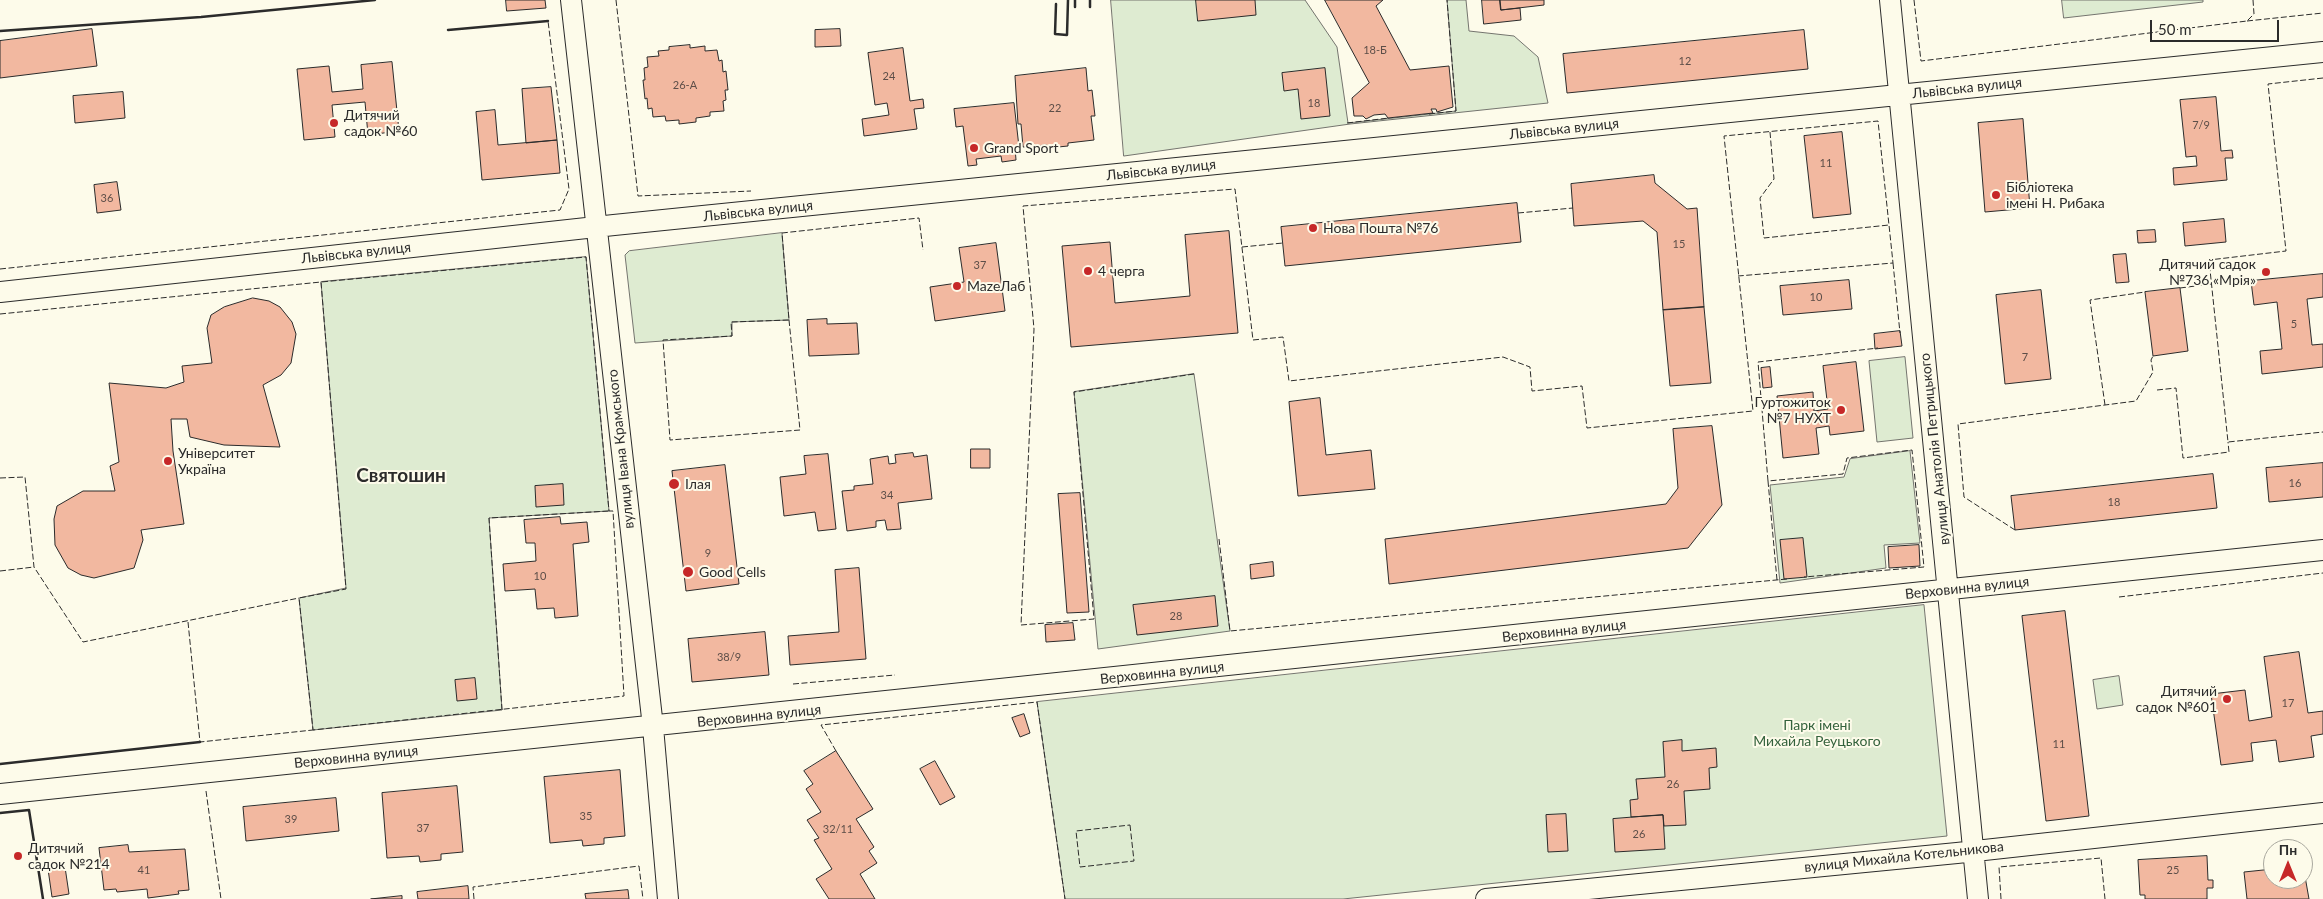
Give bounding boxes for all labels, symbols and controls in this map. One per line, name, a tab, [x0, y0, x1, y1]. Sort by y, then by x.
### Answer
scale bar	[2153, 10, 2282, 42]
text: 50 m	[2158, 20, 2192, 38]
house number: 18-Б	[1363, 43, 1387, 57]
house number: 12	[1679, 54, 1691, 68]
house number: 24	[883, 69, 895, 83]
street label: Львівська вулиця	[1911, 74, 2023, 102]
house number: 26-А	[673, 78, 697, 92]
house number: 18	[1308, 96, 1320, 110]
house number: 22	[1049, 101, 1061, 115]
place label: Дитячий садок №60	[344, 107, 417, 140]
street label: Львівська вулиця	[1508, 115, 1620, 143]
marker: Дитячий садок №60	[328, 117, 340, 129]
house number: 7/9	[2192, 118, 2210, 132]
place label: Grand Sport	[984, 140, 1059, 156]
marker: Grand Sport	[968, 142, 980, 154]
street label: Львівська вулиця	[1105, 156, 1217, 184]
house number: 11	[1820, 156, 1832, 170]
place label: Бібліотека імені Н. Рибака	[2006, 179, 2105, 212]
marker: Бібліотека імені Н. Рибака	[1990, 189, 2002, 201]
house number: 36	[101, 191, 113, 205]
street label: Львівська вулиця	[702, 197, 814, 225]
place label: Нова Пошта №76	[1323, 220, 1438, 236]
marker: Нова Пошта №76	[1307, 222, 1319, 234]
house number: 15	[1673, 237, 1685, 251]
street label: Львівська вулиця	[300, 239, 412, 267]
place label: Дитячий садок №736 «Мрія»	[2159, 256, 2256, 288]
house number: 37	[974, 258, 986, 272]
place label: 4 черга	[1098, 263, 1145, 279]
marker: 4 черга	[1082, 265, 1094, 277]
marker: Дитячий садок №736 «Мрія»	[2260, 266, 2272, 278]
place label: MazeЛаб	[967, 278, 1025, 294]
marker: MazeЛаб	[951, 280, 963, 292]
house number: 10	[1810, 290, 1822, 304]
house number: 5	[2291, 317, 2297, 331]
house number: 7	[2022, 350, 2028, 364]
street label: вулиця Анатолія Петрицького	[1917, 352, 1953, 546]
street label: вулиця Івана Крамського	[604, 368, 638, 530]
place label: Гуртожиток №7 НУХТ	[1754, 394, 1831, 427]
marker: Гуртожиток №7 НУХТ	[1835, 404, 1847, 416]
place label: Університет Україна	[178, 445, 255, 478]
marker: Університет Україна	[162, 455, 174, 467]
district label: Святошин	[356, 465, 446, 487]
place label: Ілая	[685, 476, 711, 492]
house number: 16	[2289, 476, 2301, 490]
marker: Ілая	[667, 477, 681, 491]
house number: 34	[881, 488, 893, 502]
house number: 18	[2108, 495, 2120, 509]
house number: 9	[705, 546, 711, 560]
place label: Good Cells	[699, 564, 766, 580]
marker: Good Cells	[681, 565, 695, 579]
house number: 10	[534, 569, 546, 583]
street label: Верховинна вулиця	[1904, 573, 2030, 603]
house number: 28	[1170, 609, 1182, 623]
street label: Верховинна вулиця	[1501, 616, 1627, 646]
house number: 38/9	[717, 650, 741, 664]
street label: Верховинна вулиця	[1099, 658, 1225, 688]
place label: Дитячий садок №601	[2135, 683, 2217, 716]
marker: Дитячий садок №601	[2221, 693, 2233, 705]
house number: 17	[2282, 696, 2294, 710]
street label: Верховинна вулиця	[696, 701, 822, 731]
park label: Парк імені Михайла Реуцького	[1753, 717, 1881, 750]
house number: 11	[2053, 737, 2065, 751]
street label: Верховинна вулиця	[293, 742, 419, 772]
house number: 26	[1667, 777, 1679, 791]
house number: 35	[580, 809, 592, 823]
house number: 39	[285, 812, 297, 826]
house number: 37	[417, 821, 429, 835]
house number: 32/11	[823, 822, 853, 836]
house number: 26	[1633, 827, 1645, 841]
street label: вулиця Михайла Котельникова	[1803, 838, 2005, 876]
north arrow	[2263, 839, 2313, 889]
place label: Дитячий садок №214	[28, 840, 110, 872]
text: Пн	[2279, 841, 2297, 858]
marker: Дитячий садок №214	[12, 850, 24, 862]
house number: 41	[138, 863, 150, 877]
house number: 25	[2167, 863, 2179, 877]

